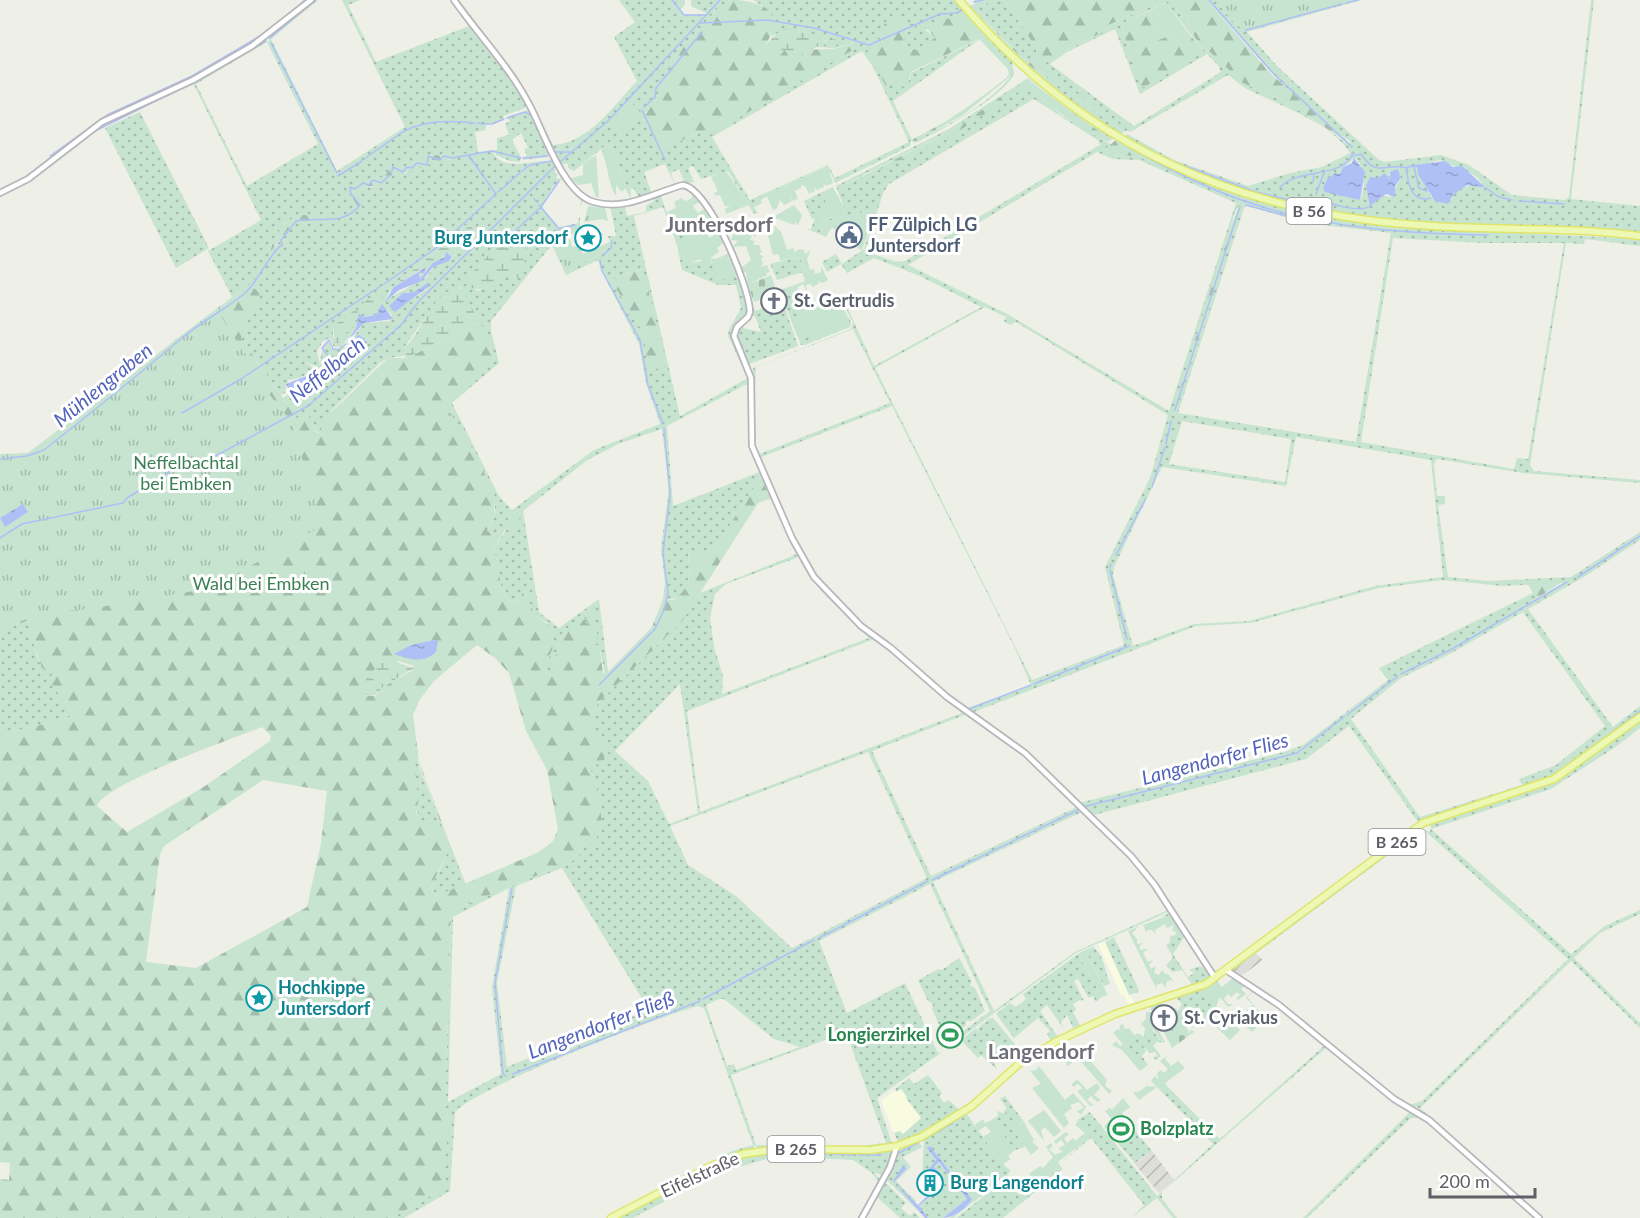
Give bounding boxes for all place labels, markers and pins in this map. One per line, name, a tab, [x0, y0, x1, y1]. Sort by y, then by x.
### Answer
place label: FF Zülpich LG Juntersdorf	[868, 213, 977, 256]
public building icon: FF Zülpich LG Juntersdorf	[834, 220, 864, 250]
place icon: Burg Juntersdorf	[573, 223, 603, 253]
place label: Burg Juntersdorf	[434, 226, 569, 248]
church icon: St. Gertrudis	[759, 286, 789, 316]
place label: St. Gertrudis	[794, 289, 894, 311]
place label: Hochkippe Juntersdorf	[278, 976, 371, 1019]
place icon: Hochkippe Juntersdorf	[244, 983, 274, 1013]
church icon: St. Cyriakus	[1149, 1003, 1179, 1033]
place label: St. Cyriakus	[1184, 1006, 1278, 1028]
sports icon: Longierzirkel	[935, 1020, 965, 1050]
place label: Longierzirkel	[827, 1023, 930, 1045]
sports icon: Bolzplatz	[1106, 1114, 1136, 1144]
place label: Bolzplatz	[1140, 1117, 1214, 1139]
building icon: Burg Langendorf	[915, 1168, 945, 1198]
place label: Burg Langendorf	[950, 1171, 1084, 1193]

